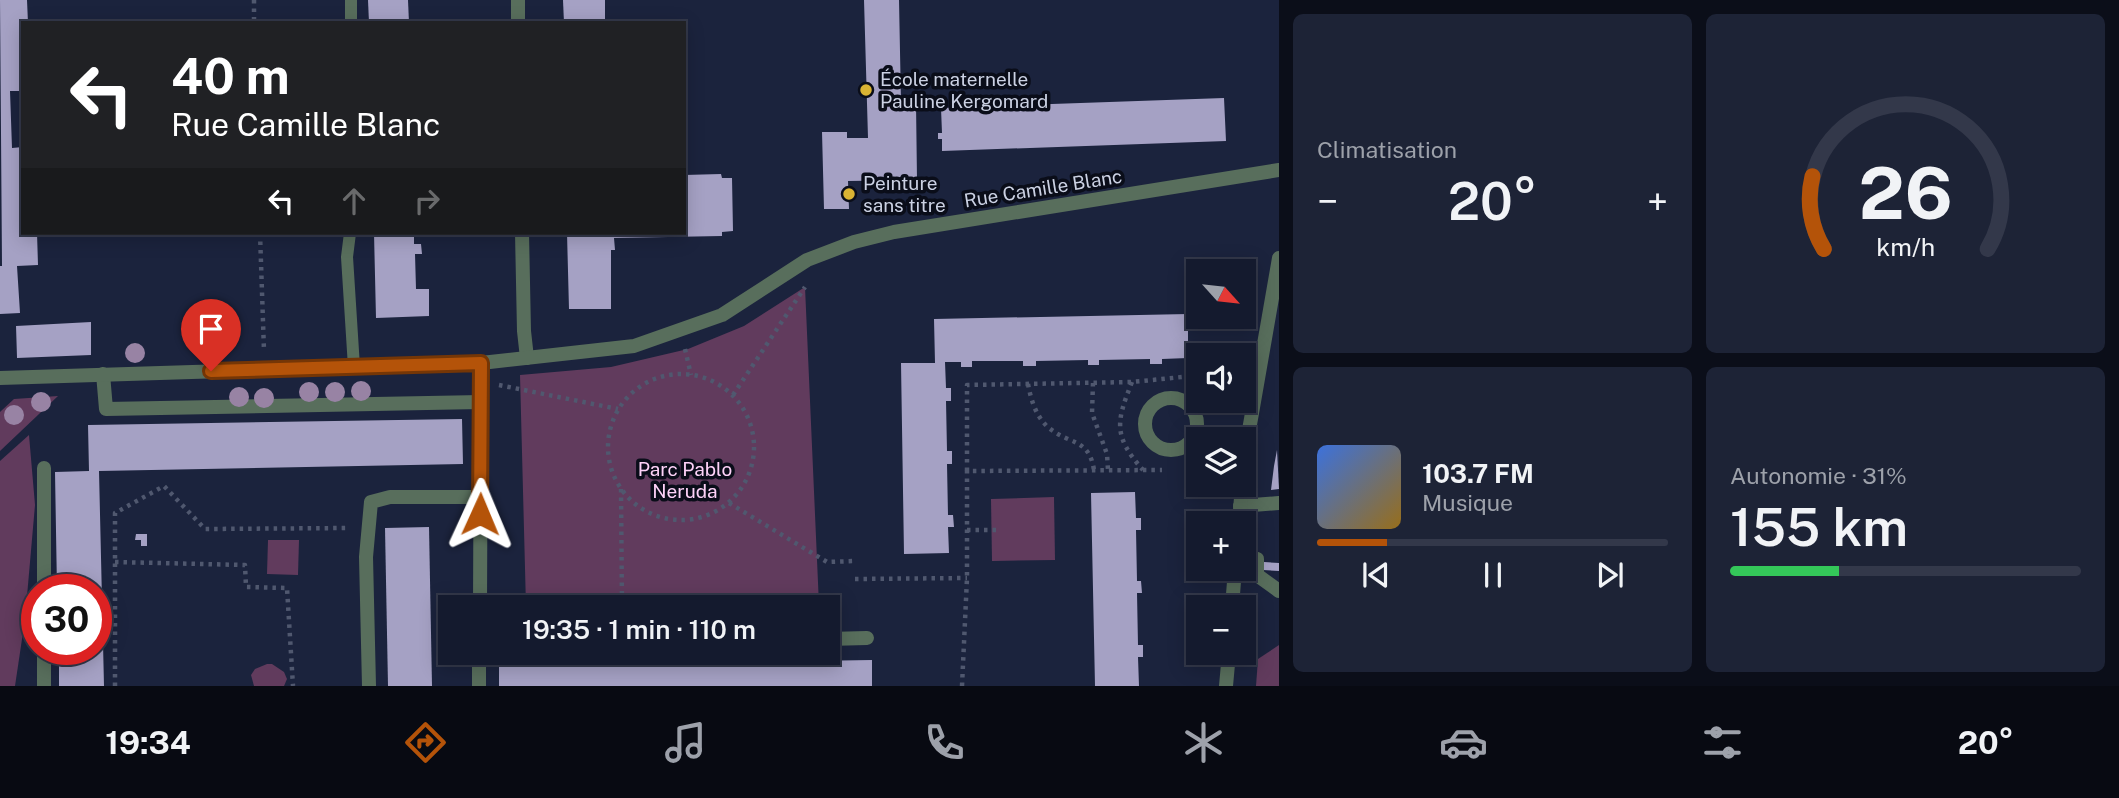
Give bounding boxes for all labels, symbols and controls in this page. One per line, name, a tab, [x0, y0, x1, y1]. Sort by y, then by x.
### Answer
text: 40 m	[171, 47, 290, 105]
icon: left	[56, 49, 147, 140]
place label: École maternelle Pauline Kergomard	[880, 68, 1048, 112]
marker: École maternelle Pauline Kergomard	[858, 82, 874, 98]
text: Rue Camille Blanc	[171, 106, 440, 143]
text: Climatisation	[1317, 136, 1457, 163]
text: 26	[1858, 151, 1953, 236]
street label: Rue Camille Blanc	[962, 165, 1124, 211]
text: 20°	[1448, 171, 1537, 232]
place label: Peinture sans titre	[863, 172, 946, 216]
text: −	[1317, 179, 1338, 224]
text: +	[1647, 179, 1668, 224]
icon: left	[262, 182, 300, 220]
icon: ahead	[335, 182, 373, 220]
icon: right	[408, 182, 446, 220]
marker: Peinture sans titre	[841, 186, 857, 202]
text: km/h	[1876, 232, 1935, 262]
north arrow	[1186, 259, 1256, 329]
map controls	[1186, 259, 1256, 665]
pin	[181, 299, 241, 371]
icon: arrive	[192, 310, 230, 348]
button: sound	[1186, 343, 1256, 413]
button: layers	[1186, 427, 1256, 497]
park label: Parc Pablo Neruda	[638, 458, 732, 502]
text: 103.7 FM	[1422, 458, 1534, 489]
text: Autonomie · 31%	[1730, 462, 1907, 489]
position arrow	[443, 477, 517, 551]
text: Musique	[1422, 489, 1513, 516]
text: 155 km	[1730, 497, 1908, 558]
button: +	[1186, 511, 1256, 581]
icon: previous	[1357, 556, 1395, 594]
icon: pause	[1474, 556, 1512, 594]
icon: next	[1591, 556, 1629, 594]
speed limit sign: 30	[21, 574, 112, 665]
button: −	[1186, 595, 1256, 665]
text: 19:35 · 1 min · 110 m	[522, 614, 756, 645]
icon: directions	[401, 718, 450, 767]
icon: music	[661, 718, 710, 767]
icon: phone	[920, 718, 969, 767]
icon: climate	[1179, 718, 1228, 767]
icon: car	[1439, 718, 1488, 767]
icon: filters	[1698, 718, 1747, 767]
text: 19:34	[105, 724, 191, 761]
text: 20°	[1958, 724, 2014, 761]

